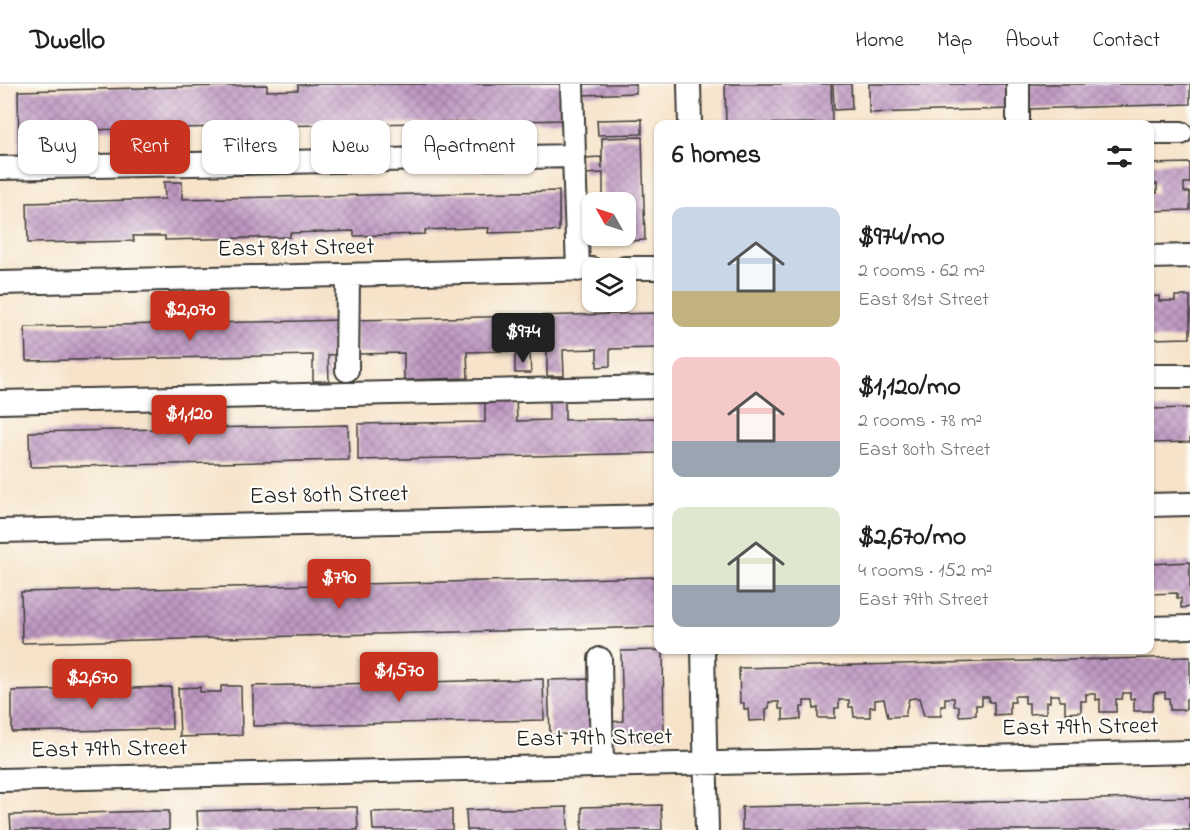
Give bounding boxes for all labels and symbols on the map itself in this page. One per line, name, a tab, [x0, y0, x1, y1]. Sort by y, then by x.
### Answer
north arrow	[582, 192, 636, 246]
street label: East 81st Street	[217, 230, 375, 268]
pin: $2,070	[141, 291, 239, 342]
pin: $974	[487, 313, 559, 364]
pin: $1,120	[140, 395, 238, 446]
street label: East 80th Street	[249, 477, 409, 515]
pin: $790	[303, 559, 375, 610]
pin: $1,570	[350, 652, 448, 703]
pin: $2,670	[43, 659, 141, 710]
street label: East 79th Street	[1001, 709, 1159, 747]
street label: East 79th Street	[515, 720, 673, 758]
street label: East 79th Street	[30, 731, 188, 769]

